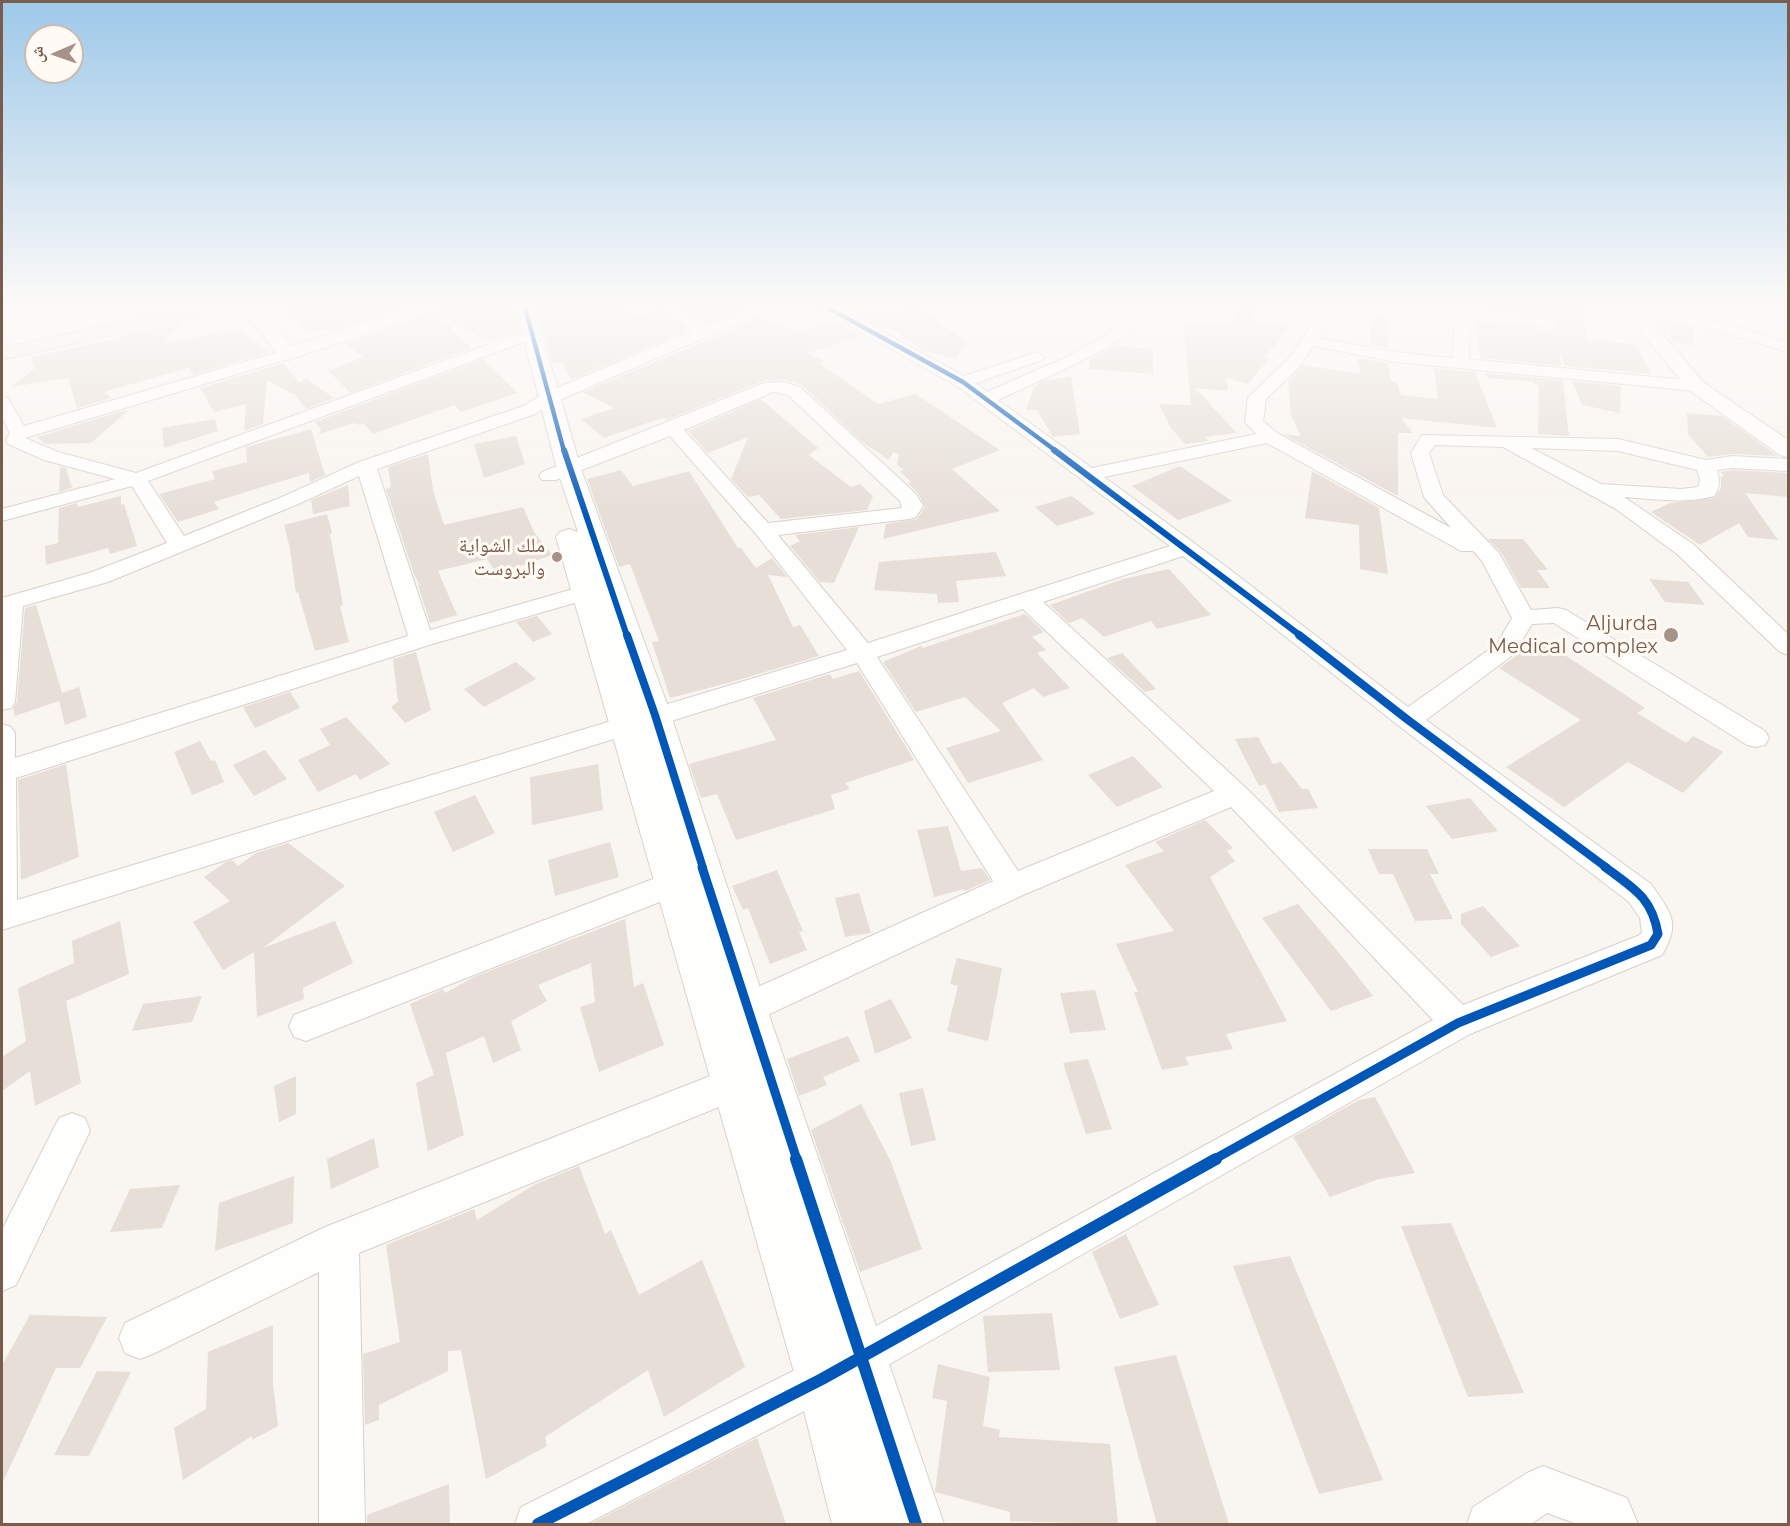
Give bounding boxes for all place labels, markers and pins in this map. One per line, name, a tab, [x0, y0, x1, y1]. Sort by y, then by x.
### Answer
place label: ملك الشواية والبروست	[459, 534, 545, 581]
marker: ملك الشواية والبروست	[550, 550, 564, 564]
place label: Aljurda Medical complex	[1488, 612, 1658, 659]
marker: Aljurda Medical complex	[1662, 626, 1680, 644]

